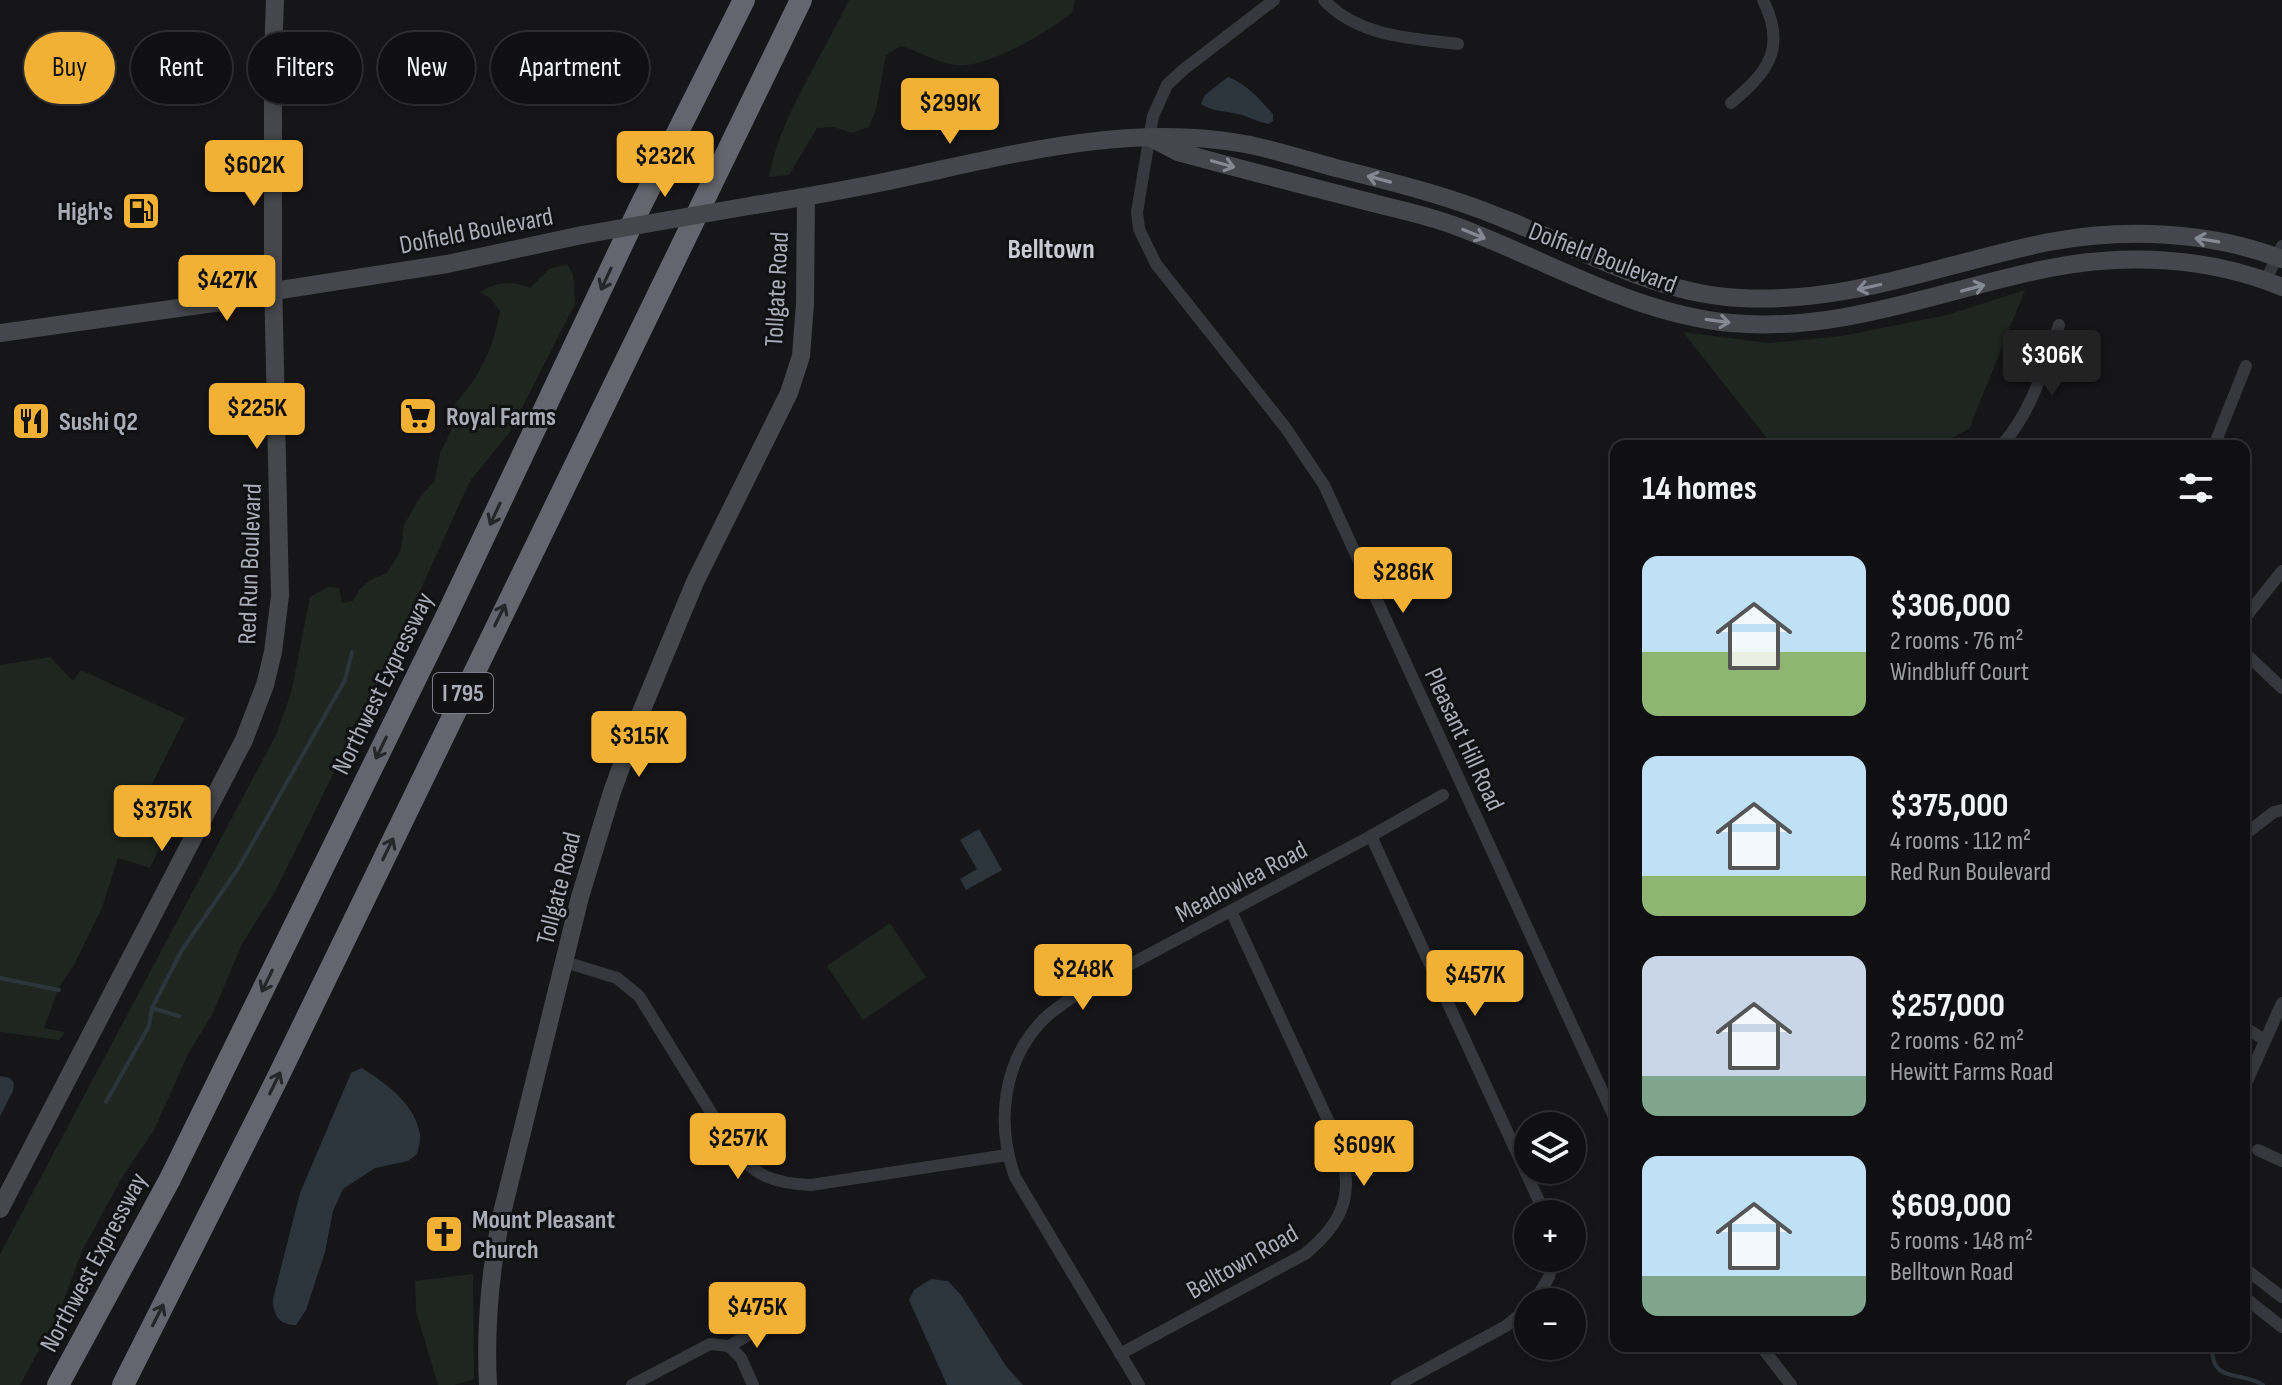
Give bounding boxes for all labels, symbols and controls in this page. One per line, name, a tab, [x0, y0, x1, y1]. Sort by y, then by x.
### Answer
chip: Buy	[24, 32, 115, 104]
chip: Rent	[131, 32, 232, 104]
chip: Filters	[248, 32, 362, 104]
chip: New	[378, 32, 475, 104]
chip: Apartment	[491, 32, 649, 104]
pin: $299K	[894, 78, 1006, 146]
text: $299K	[919, 88, 981, 119]
pin: $232K	[609, 131, 721, 199]
pin: $602K	[198, 140, 310, 208]
text: $232K	[635, 141, 695, 172]
text: $602K	[223, 150, 285, 181]
one-way arrow	[1210, 158, 1236, 173]
one-way arrow	[1367, 170, 1392, 185]
fuel station icon: High's	[120, 190, 162, 232]
place label: High's	[57, 197, 113, 228]
street label: Dolfield Boulevard	[397, 201, 556, 262]
street label: Dolfield Boulevard	[1524, 216, 1681, 301]
one-way arrow	[1461, 227, 1486, 242]
street label: Tollgate Road	[759, 231, 796, 347]
one-way arrow	[2194, 231, 2220, 246]
district label: Belltown	[1007, 233, 1095, 266]
pin: $427K	[171, 255, 283, 323]
text: $427K	[196, 265, 258, 296]
one-way arrow	[598, 267, 613, 291]
one-way arrow	[1960, 279, 1986, 294]
one-way arrow	[1857, 281, 1882, 296]
one-way arrow	[1704, 314, 1730, 329]
pin: $306K	[1996, 330, 2108, 398]
text: $306K	[2021, 340, 2083, 371]
pin: $225K	[201, 383, 313, 451]
text: $225K	[227, 393, 287, 424]
supermarket icon: Royal Farms	[397, 395, 439, 437]
restaurant icon: Sushi Q2	[10, 400, 52, 442]
place label: Royal Farms	[446, 402, 556, 433]
place label: Sushi Q2	[59, 407, 138, 438]
icon: filters	[2174, 466, 2218, 510]
text: 14 homes	[1642, 468, 1757, 509]
street label: Red Run Boulevard	[232, 483, 269, 645]
one-way arrow	[487, 502, 502, 526]
pin: $286K	[1347, 547, 1459, 615]
text: $286K	[1372, 557, 1434, 588]
text: $306,000	[1890, 585, 2011, 626]
street label: Northwest Expressway	[326, 588, 441, 780]
icon: home	[1706, 588, 1802, 684]
one-way arrow	[493, 603, 509, 627]
text: 2 rooms · 76 m²	[1890, 626, 2024, 657]
text: Windbluff Court	[1890, 657, 2029, 688]
street label: Pleasant Hill Road	[1417, 663, 1510, 816]
road number: I 795	[433, 673, 493, 713]
pin: $315K	[583, 711, 695, 779]
text: $315K	[609, 721, 669, 752]
one-way arrow	[373, 736, 388, 760]
pin: $375K	[106, 785, 218, 853]
text: $375,000	[1890, 785, 2009, 826]
icon: home	[1706, 788, 1802, 884]
text: $375K	[132, 795, 192, 826]
text: 4 rooms · 112 m²	[1890, 826, 2031, 857]
street label: Tollgate Road	[531, 829, 588, 948]
street label: Meadowlea Road	[1171, 835, 1313, 930]
one-way arrow	[381, 838, 396, 861]
text: Red Run Boulevard	[1890, 857, 2051, 888]
pin: $248K	[1027, 944, 1139, 1012]
pin: $457K	[1419, 950, 1531, 1018]
text: $248K	[1052, 954, 1114, 985]
text: $457K	[1444, 960, 1506, 991]
one-way arrow	[258, 969, 274, 993]
text: $257,000	[1890, 985, 2005, 1026]
icon: home	[1706, 988, 1802, 1084]
text: 2 rooms · 62 m²	[1890, 1026, 2024, 1057]
text: Hewitt Farms Road	[1890, 1057, 2053, 1088]
one-way arrow	[267, 1072, 283, 1096]
map controls	[1514, 1112, 1586, 1360]
button: layers	[1514, 1112, 1586, 1184]
pin: $257K	[682, 1113, 794, 1181]
pin: $609K	[1308, 1120, 1420, 1188]
text: $257K	[708, 1123, 768, 1154]
text: $609K	[1332, 1130, 1396, 1161]
street label: Northwest Expressway	[34, 1168, 155, 1358]
text: $609,000	[1890, 1185, 2011, 1226]
icon: home	[1706, 1188, 1802, 1284]
button: +	[1514, 1200, 1586, 1272]
place label: Mount Pleasant Church	[472, 1205, 616, 1266]
church icon: Mount Pleasant Church	[423, 1213, 465, 1255]
street label: Belltown Road	[1182, 1218, 1304, 1307]
text: 5 rooms · 148 m²	[1890, 1226, 2033, 1257]
text: Belltown Road	[1890, 1257, 2013, 1288]
pin: $475K	[701, 1282, 813, 1350]
button: −	[1514, 1288, 1586, 1360]
text: $475K	[727, 1292, 787, 1323]
one-way arrow	[150, 1304, 166, 1328]

